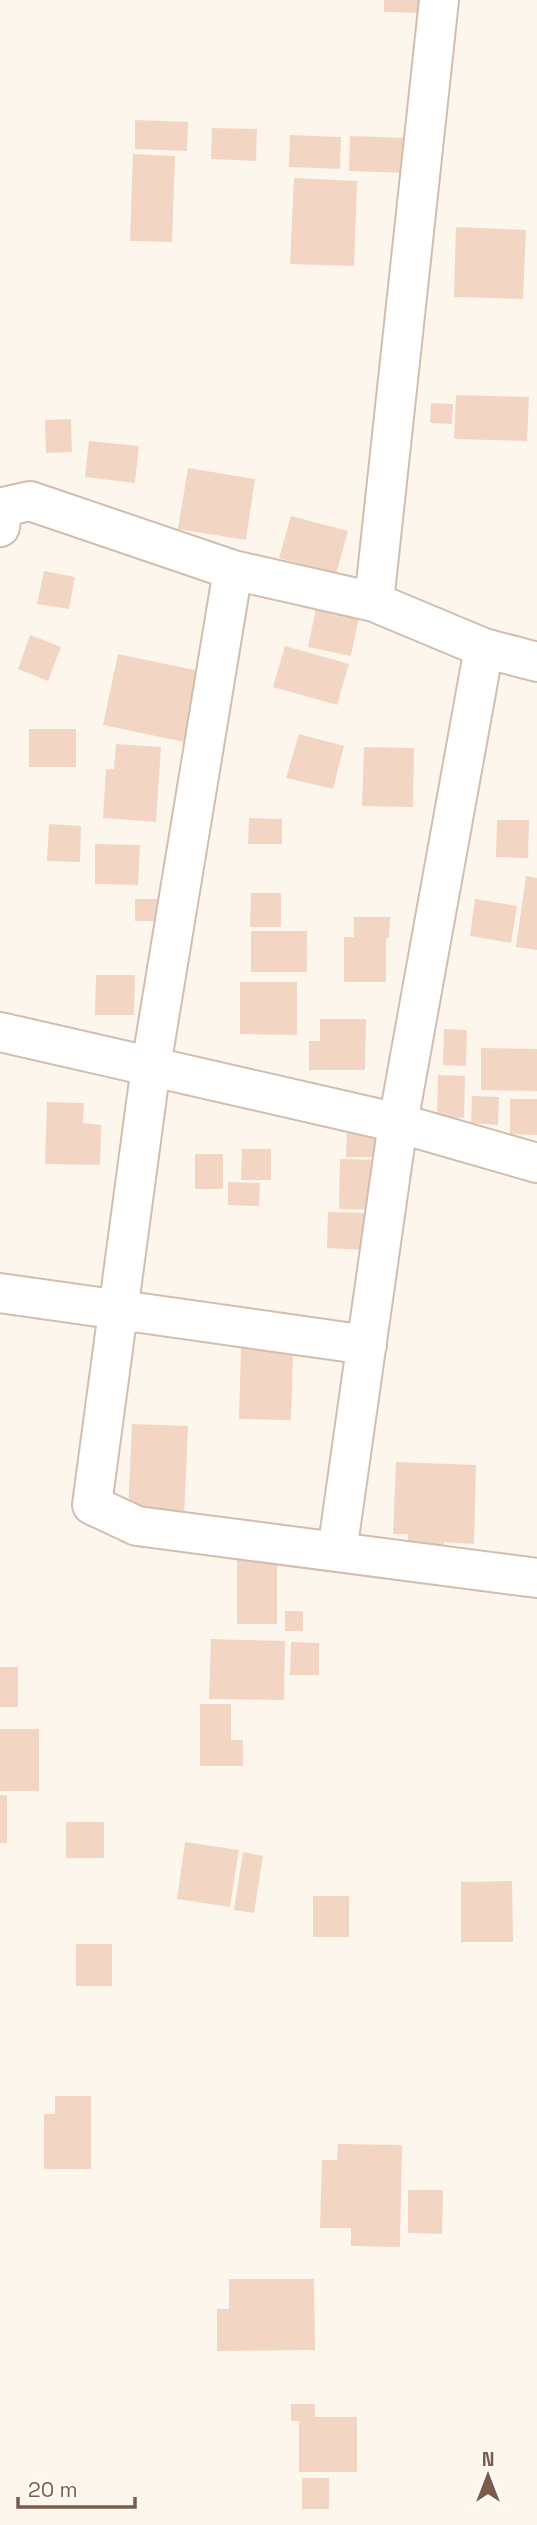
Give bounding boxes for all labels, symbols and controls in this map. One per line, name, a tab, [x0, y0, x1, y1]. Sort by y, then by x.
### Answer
north arrow	[453, 2441, 523, 2511]
text: N	[482, 2447, 494, 2472]
scale bar	[18, 2466, 135, 2510]
text: 20 m	[28, 2476, 78, 2503]

